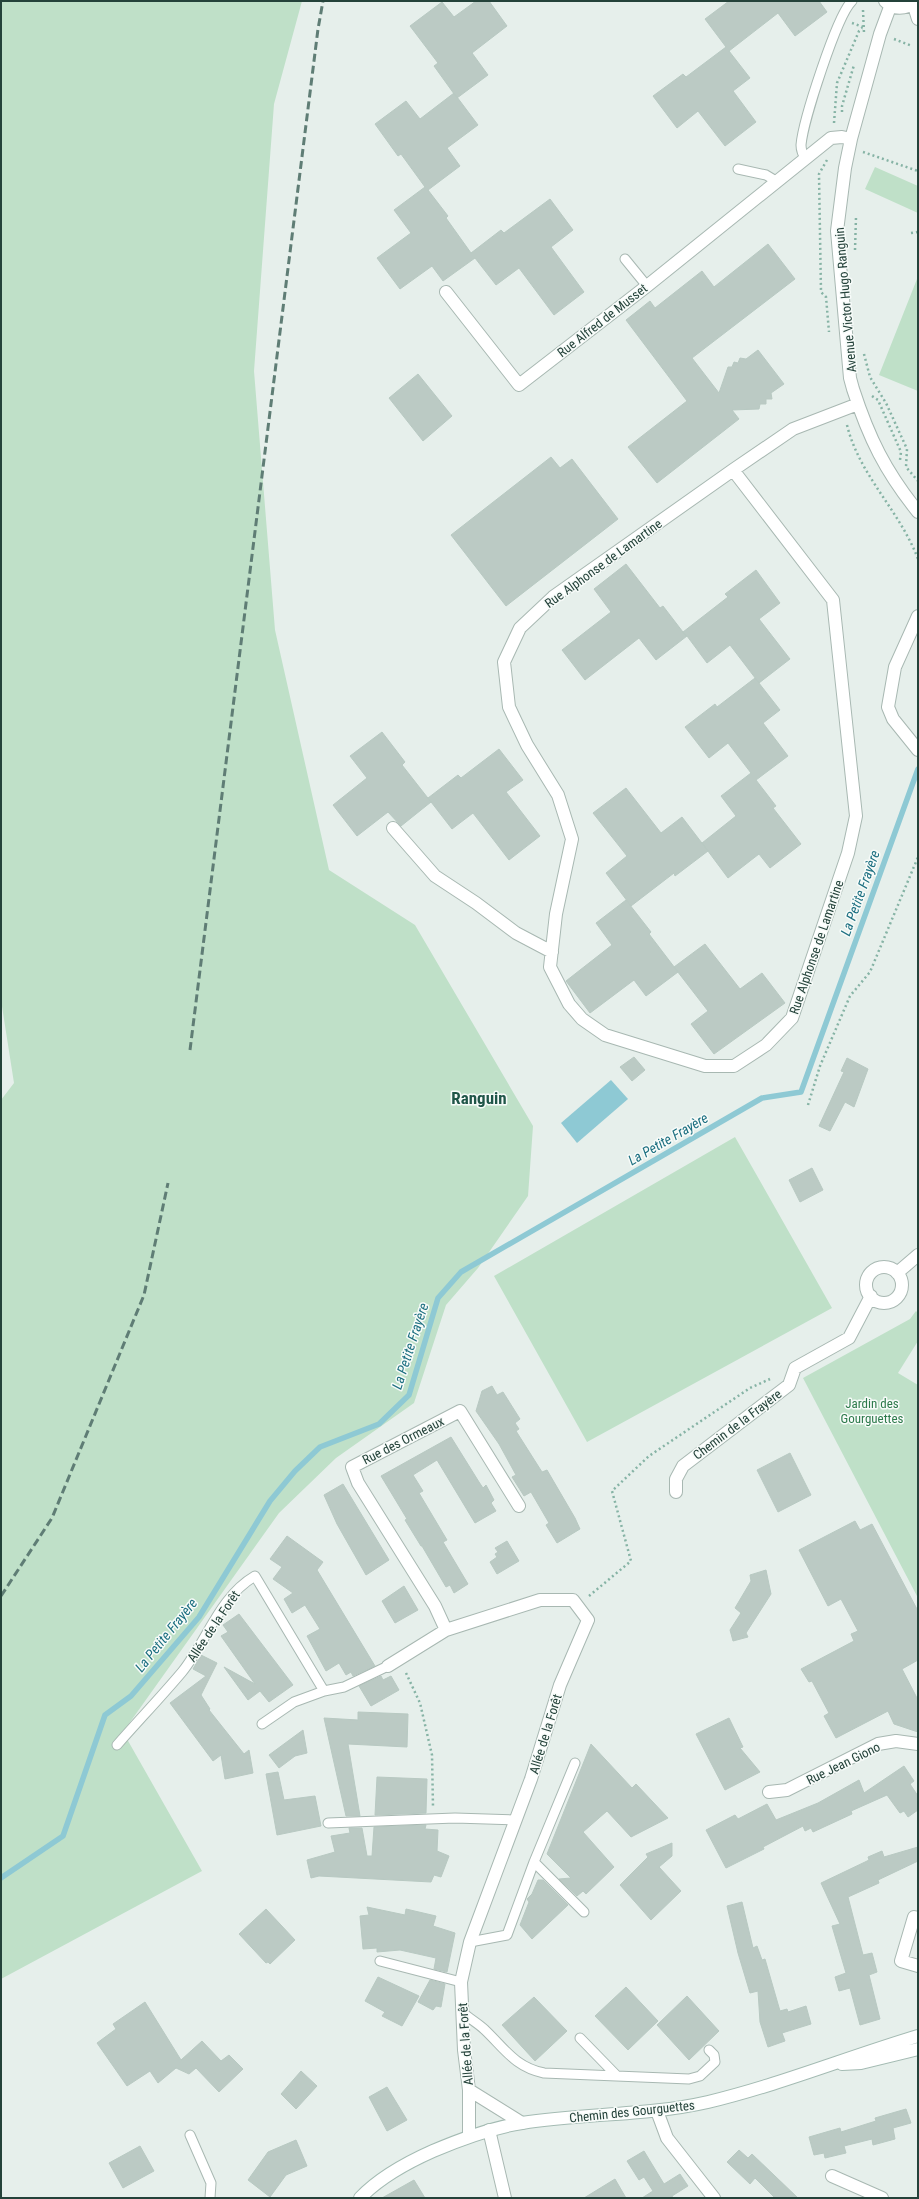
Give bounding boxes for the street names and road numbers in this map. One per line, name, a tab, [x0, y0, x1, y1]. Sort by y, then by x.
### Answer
street label: Avenue Victor Hugo Ranguin	[832, 227, 859, 373]
street label: Rue Alfred de Musset	[554, 281, 650, 360]
street label: Rue Alphonse de Lamartine	[542, 516, 665, 611]
street label: Rue Alphonse de Lamartine	[786, 878, 846, 1016]
street label: Chemin de la Frayère	[690, 1386, 784, 1463]
street label: Rue des Ormeaux	[360, 1413, 447, 1467]
street label: Allée de la Forêt	[184, 1588, 243, 1665]
street label: Allée de la Forêt	[526, 1692, 565, 1776]
street label: Rue Jean Giono	[804, 1739, 883, 1788]
street label: Allée de la Forêt	[455, 2002, 476, 2086]
street label: Chemin des Gourguettes	[569, 2097, 696, 2126]

